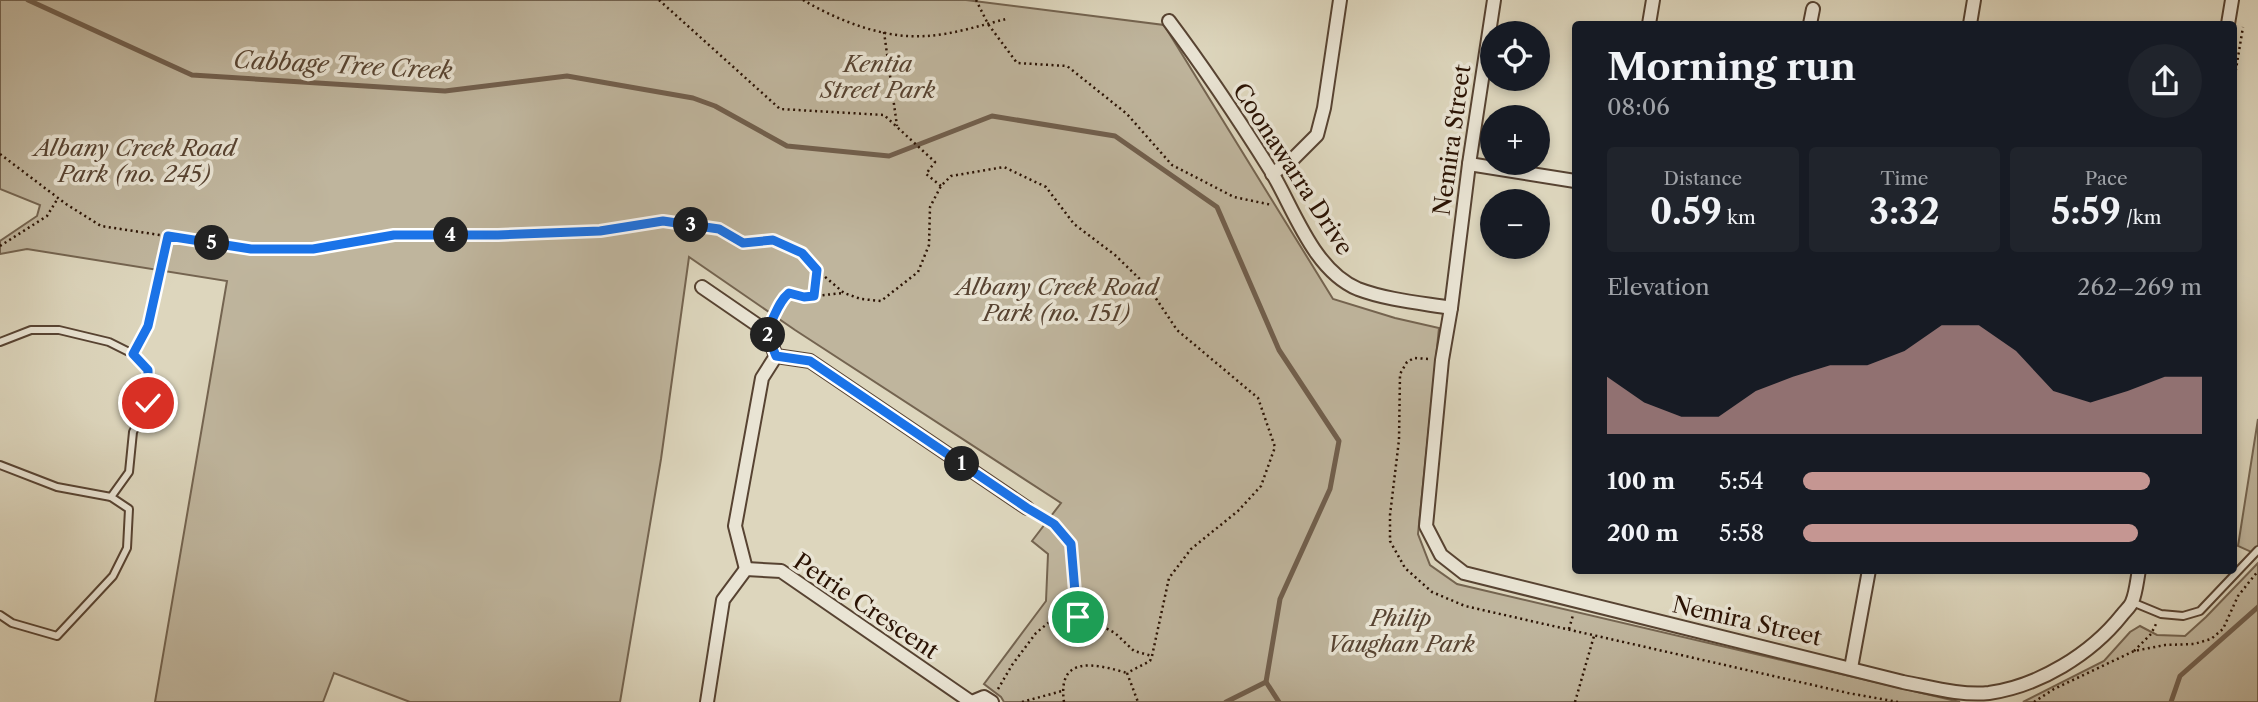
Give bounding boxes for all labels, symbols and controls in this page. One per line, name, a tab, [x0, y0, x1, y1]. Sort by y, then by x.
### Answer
map controls	[1480, 21, 1550, 259]
button: locate	[1480, 21, 1550, 91]
text: Morning run	[1607, 43, 1856, 90]
button: share	[2128, 44, 2202, 118]
water label: Cabbage Tree Creek	[233, 45, 454, 85]
park label: Kentia Street Park	[818, 50, 936, 104]
street label: Nemira Street	[1428, 63, 1476, 217]
street label: Coonawarra Drive	[1227, 78, 1359, 260]
text: 08:06	[1607, 93, 1670, 121]
button: +	[1480, 105, 1550, 175]
park label: Albany Creek Road Park (no. 245)	[31, 134, 238, 188]
text: Distance	[1664, 167, 1742, 190]
text: Time	[1880, 167, 1929, 190]
text: Pace	[2085, 167, 2128, 190]
button: −	[1480, 189, 1550, 259]
text: 0.59	[1650, 190, 1722, 233]
text: 3:32	[1869, 190, 1940, 233]
text: 5:59	[2051, 190, 2121, 233]
text: km	[1722, 206, 1756, 229]
text: /km	[2121, 206, 2161, 229]
pin: 3	[674, 208, 708, 243]
text: 3	[685, 213, 696, 236]
pin: 4	[434, 218, 468, 252]
text: 4	[445, 223, 456, 246]
pin: 5	[194, 226, 230, 260]
text: 5	[206, 231, 217, 254]
park label: Albany Creek Road Park (no. 151)	[953, 273, 1160, 327]
text: Elevation	[1607, 273, 1710, 301]
text: 262–269 m	[2077, 273, 2202, 301]
pin: 2	[750, 318, 786, 352]
text: 2	[762, 323, 773, 346]
pin	[118, 373, 178, 433]
icon: check	[129, 384, 167, 422]
pin: 1	[944, 447, 979, 482]
text: 1	[957, 452, 966, 475]
text: 100 m	[1607, 467, 1675, 495]
text: 5:54	[1719, 467, 1764, 495]
text: 200 m	[1607, 519, 1679, 547]
text: 5:58	[1719, 519, 1764, 547]
street label: Petrie Crescent	[788, 547, 944, 665]
pin	[1048, 587, 1108, 647]
street label: Nemira Street	[1670, 590, 1824, 652]
icon: arrive	[1059, 598, 1097, 636]
park label: Philip Vaughan Park	[1327, 604, 1475, 658]

